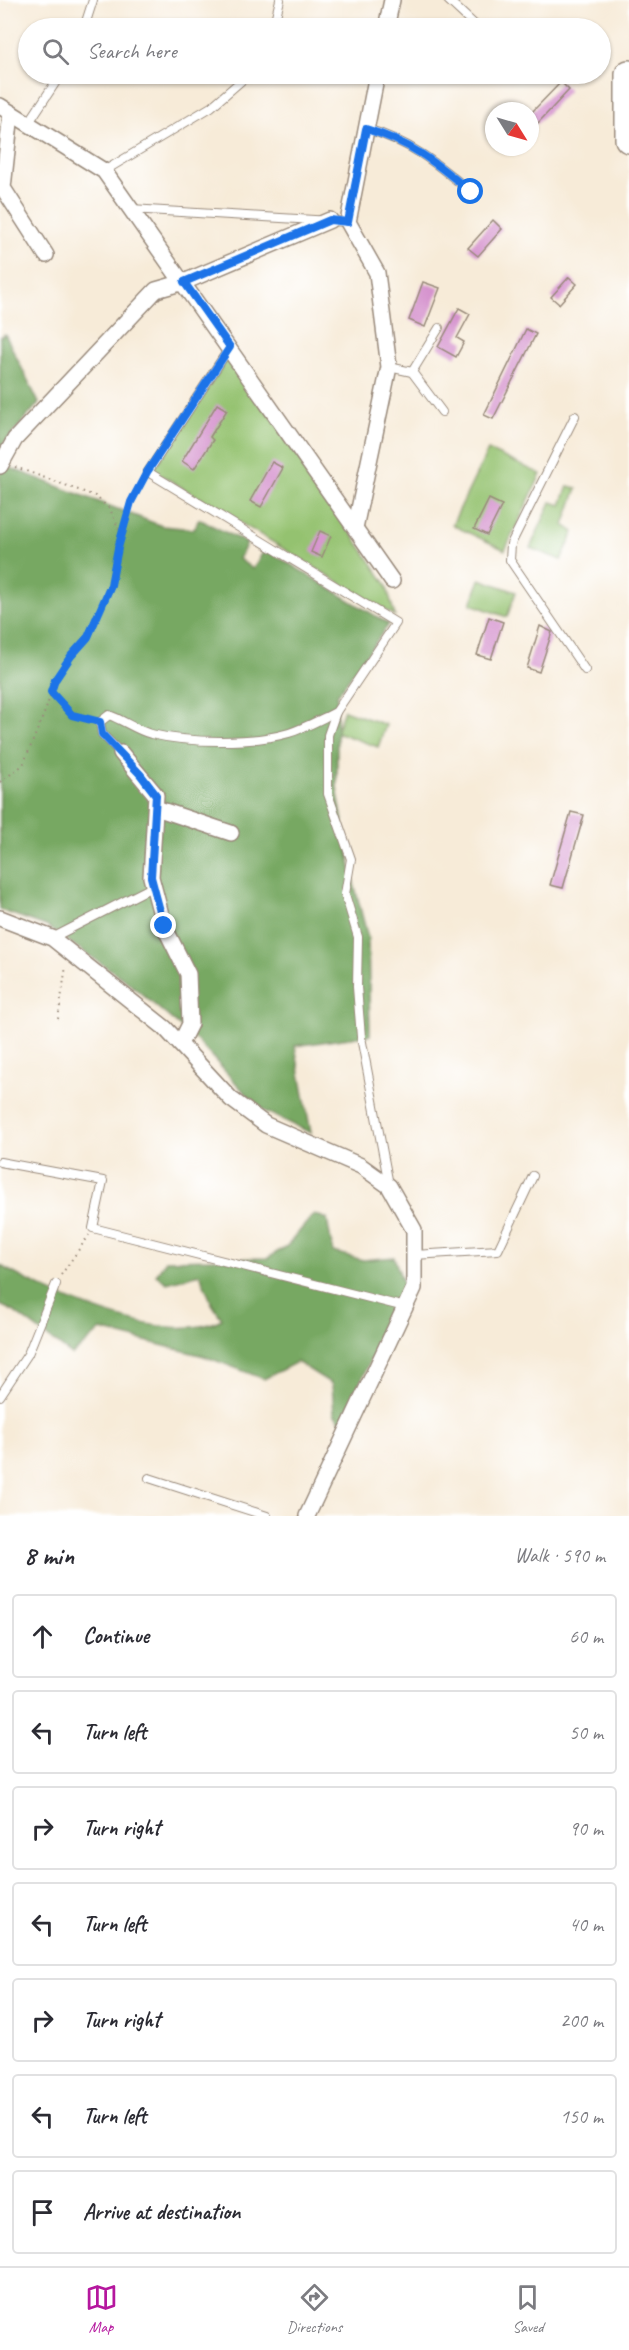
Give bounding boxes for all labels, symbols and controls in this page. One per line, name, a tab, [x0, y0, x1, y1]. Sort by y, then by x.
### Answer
search box	[18, 18, 611, 84]
icon: search	[39, 35, 72, 68]
text: Search here	[87, 37, 177, 65]
north arrow	[485, 102, 539, 156]
route start	[457, 178, 483, 204]
route end	[150, 912, 176, 938]
text: 8 min	[24, 1539, 74, 1572]
text: Walk · 590 m	[515, 1543, 605, 1568]
icon: ahead	[26, 1620, 59, 1653]
text: Continue	[83, 1622, 149, 1650]
text: 60 m	[569, 1624, 603, 1649]
icon: left	[26, 1716, 59, 1749]
text: Turn left	[83, 1718, 147, 1746]
text: 50 m	[569, 1720, 603, 1745]
icon: right	[26, 1812, 59, 1845]
text: Turn right	[83, 1814, 160, 1842]
text: 90 m	[569, 1816, 603, 1841]
icon: left	[26, 1908, 59, 1941]
text: Turn left	[83, 1910, 147, 1938]
text: 40 m	[569, 1912, 603, 1937]
icon: right	[26, 2004, 59, 2037]
text: Turn right	[83, 2006, 160, 2034]
text: 200 m	[560, 2008, 603, 2033]
icon: left	[26, 2100, 59, 2133]
text: Turn left	[83, 2102, 147, 2130]
text: 150 m	[560, 2104, 603, 2129]
icon: arrive	[26, 2196, 59, 2229]
text: Arrive at destination	[83, 2198, 240, 2226]
tab: Map	[85, 2281, 118, 2337]
tab: Directions	[287, 2281, 342, 2337]
tab: Saved	[511, 2281, 544, 2337]

